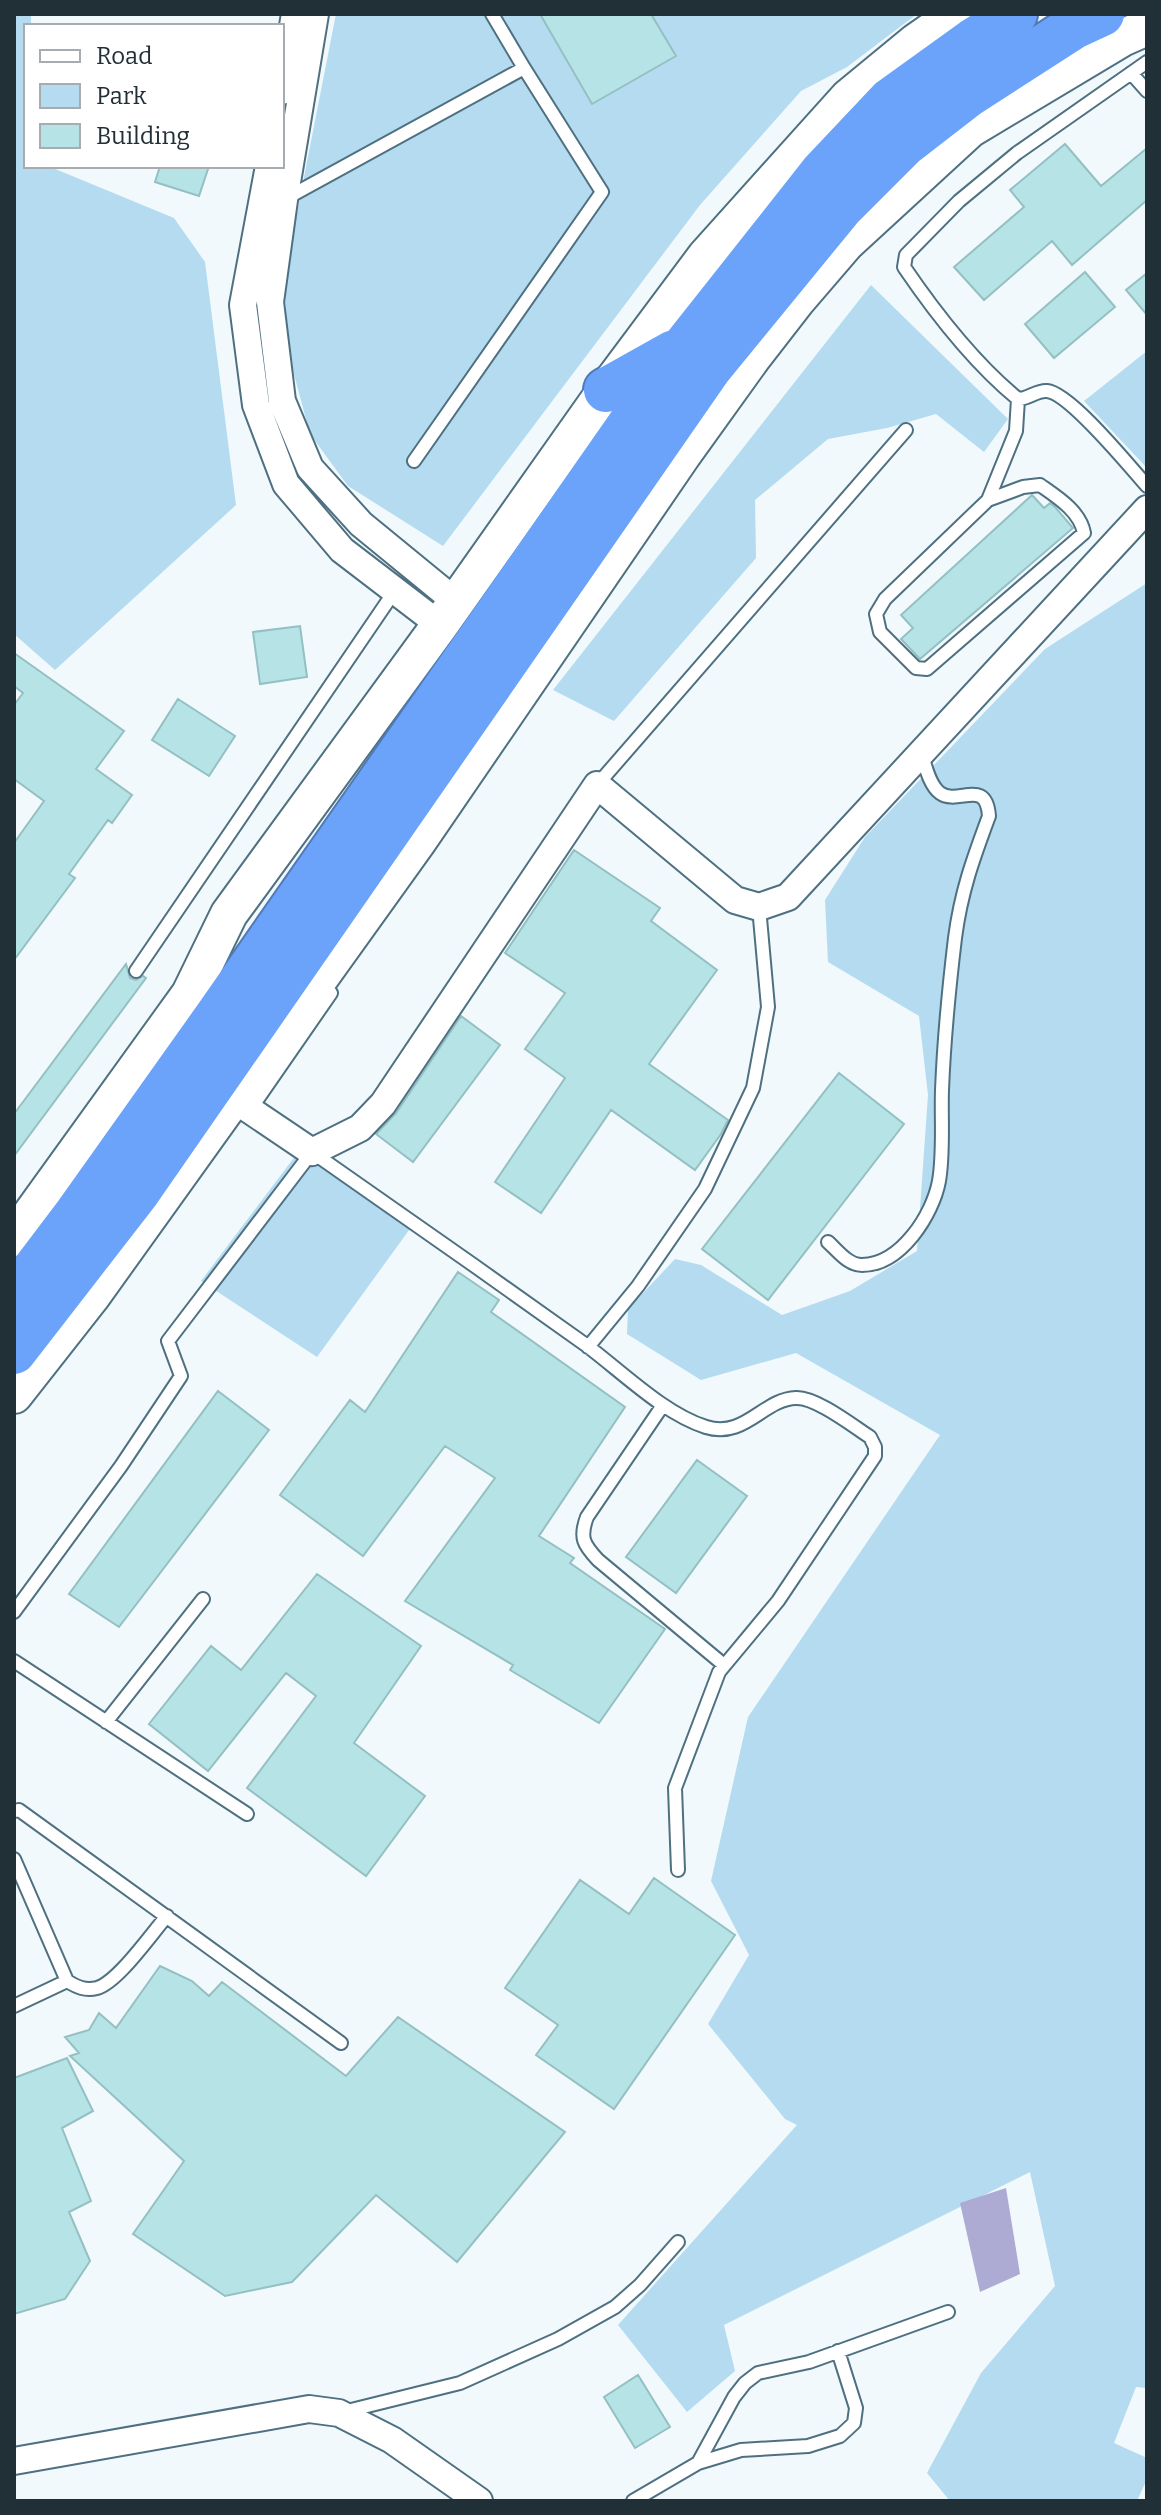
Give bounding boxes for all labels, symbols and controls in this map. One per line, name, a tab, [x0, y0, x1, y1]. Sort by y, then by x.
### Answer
legend	[24, 24, 284, 168]
text: Road	[96, 42, 152, 70]
text: Park	[96, 82, 147, 110]
text: Building	[96, 122, 190, 150]

